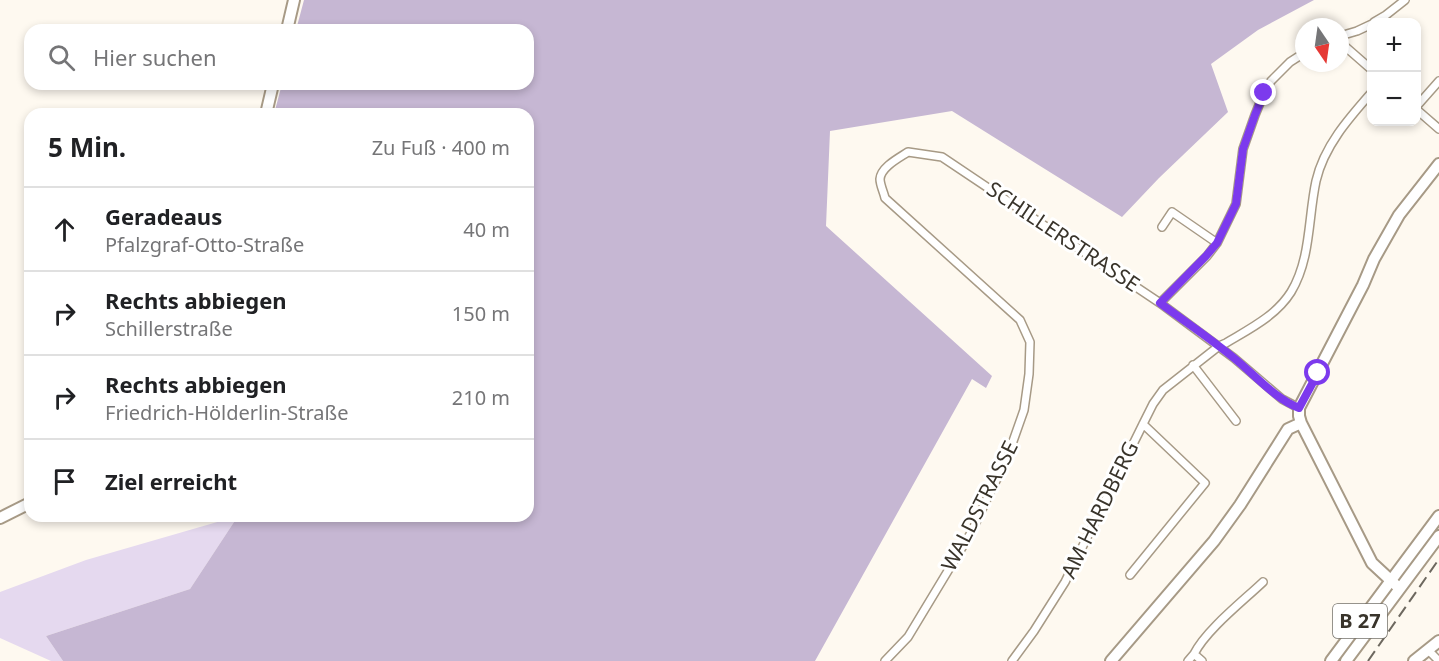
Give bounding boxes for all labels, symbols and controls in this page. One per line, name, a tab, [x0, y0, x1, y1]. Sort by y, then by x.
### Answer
north arrow	[1295, 18, 1349, 72]
map controls	[1367, 18, 1421, 126]
button: +	[1367, 18, 1421, 72]
search box	[24, 24, 534, 90]
icon: search	[45, 41, 78, 74]
text: Hier suchen	[93, 42, 217, 72]
button: −	[1367, 72, 1421, 126]
route end	[1250, 79, 1276, 105]
text: 5 Min.	[48, 129, 126, 165]
text: Zu Fuß · 400 m	[372, 134, 510, 161]
street label: SCHILLERSTRASSE	[982, 175, 1145, 298]
text: Geradeaus	[105, 201, 222, 231]
icon: ahead	[48, 213, 81, 246]
text: 40 m	[463, 216, 510, 243]
text: Pfalzgraf-Otto-Straße	[105, 231, 304, 258]
text: Rechts abbiegen	[105, 285, 287, 315]
icon: right	[48, 297, 81, 330]
text: 150 m	[452, 300, 510, 327]
text: Schillerstraße	[105, 315, 233, 342]
route start	[1304, 359, 1330, 385]
text: Rechts abbiegen	[105, 369, 287, 399]
icon: right	[48, 381, 81, 414]
text: 210 m	[452, 384, 510, 411]
text: Friedrich-Hölderlin-Straße	[105, 399, 348, 426]
street label: WALDSTRASSE	[934, 436, 1024, 576]
street label: AM HARDBERG	[1054, 436, 1144, 583]
icon: arrive	[48, 465, 81, 498]
text: Ziel erreicht	[105, 466, 237, 496]
road number: B 27	[1333, 604, 1387, 638]

